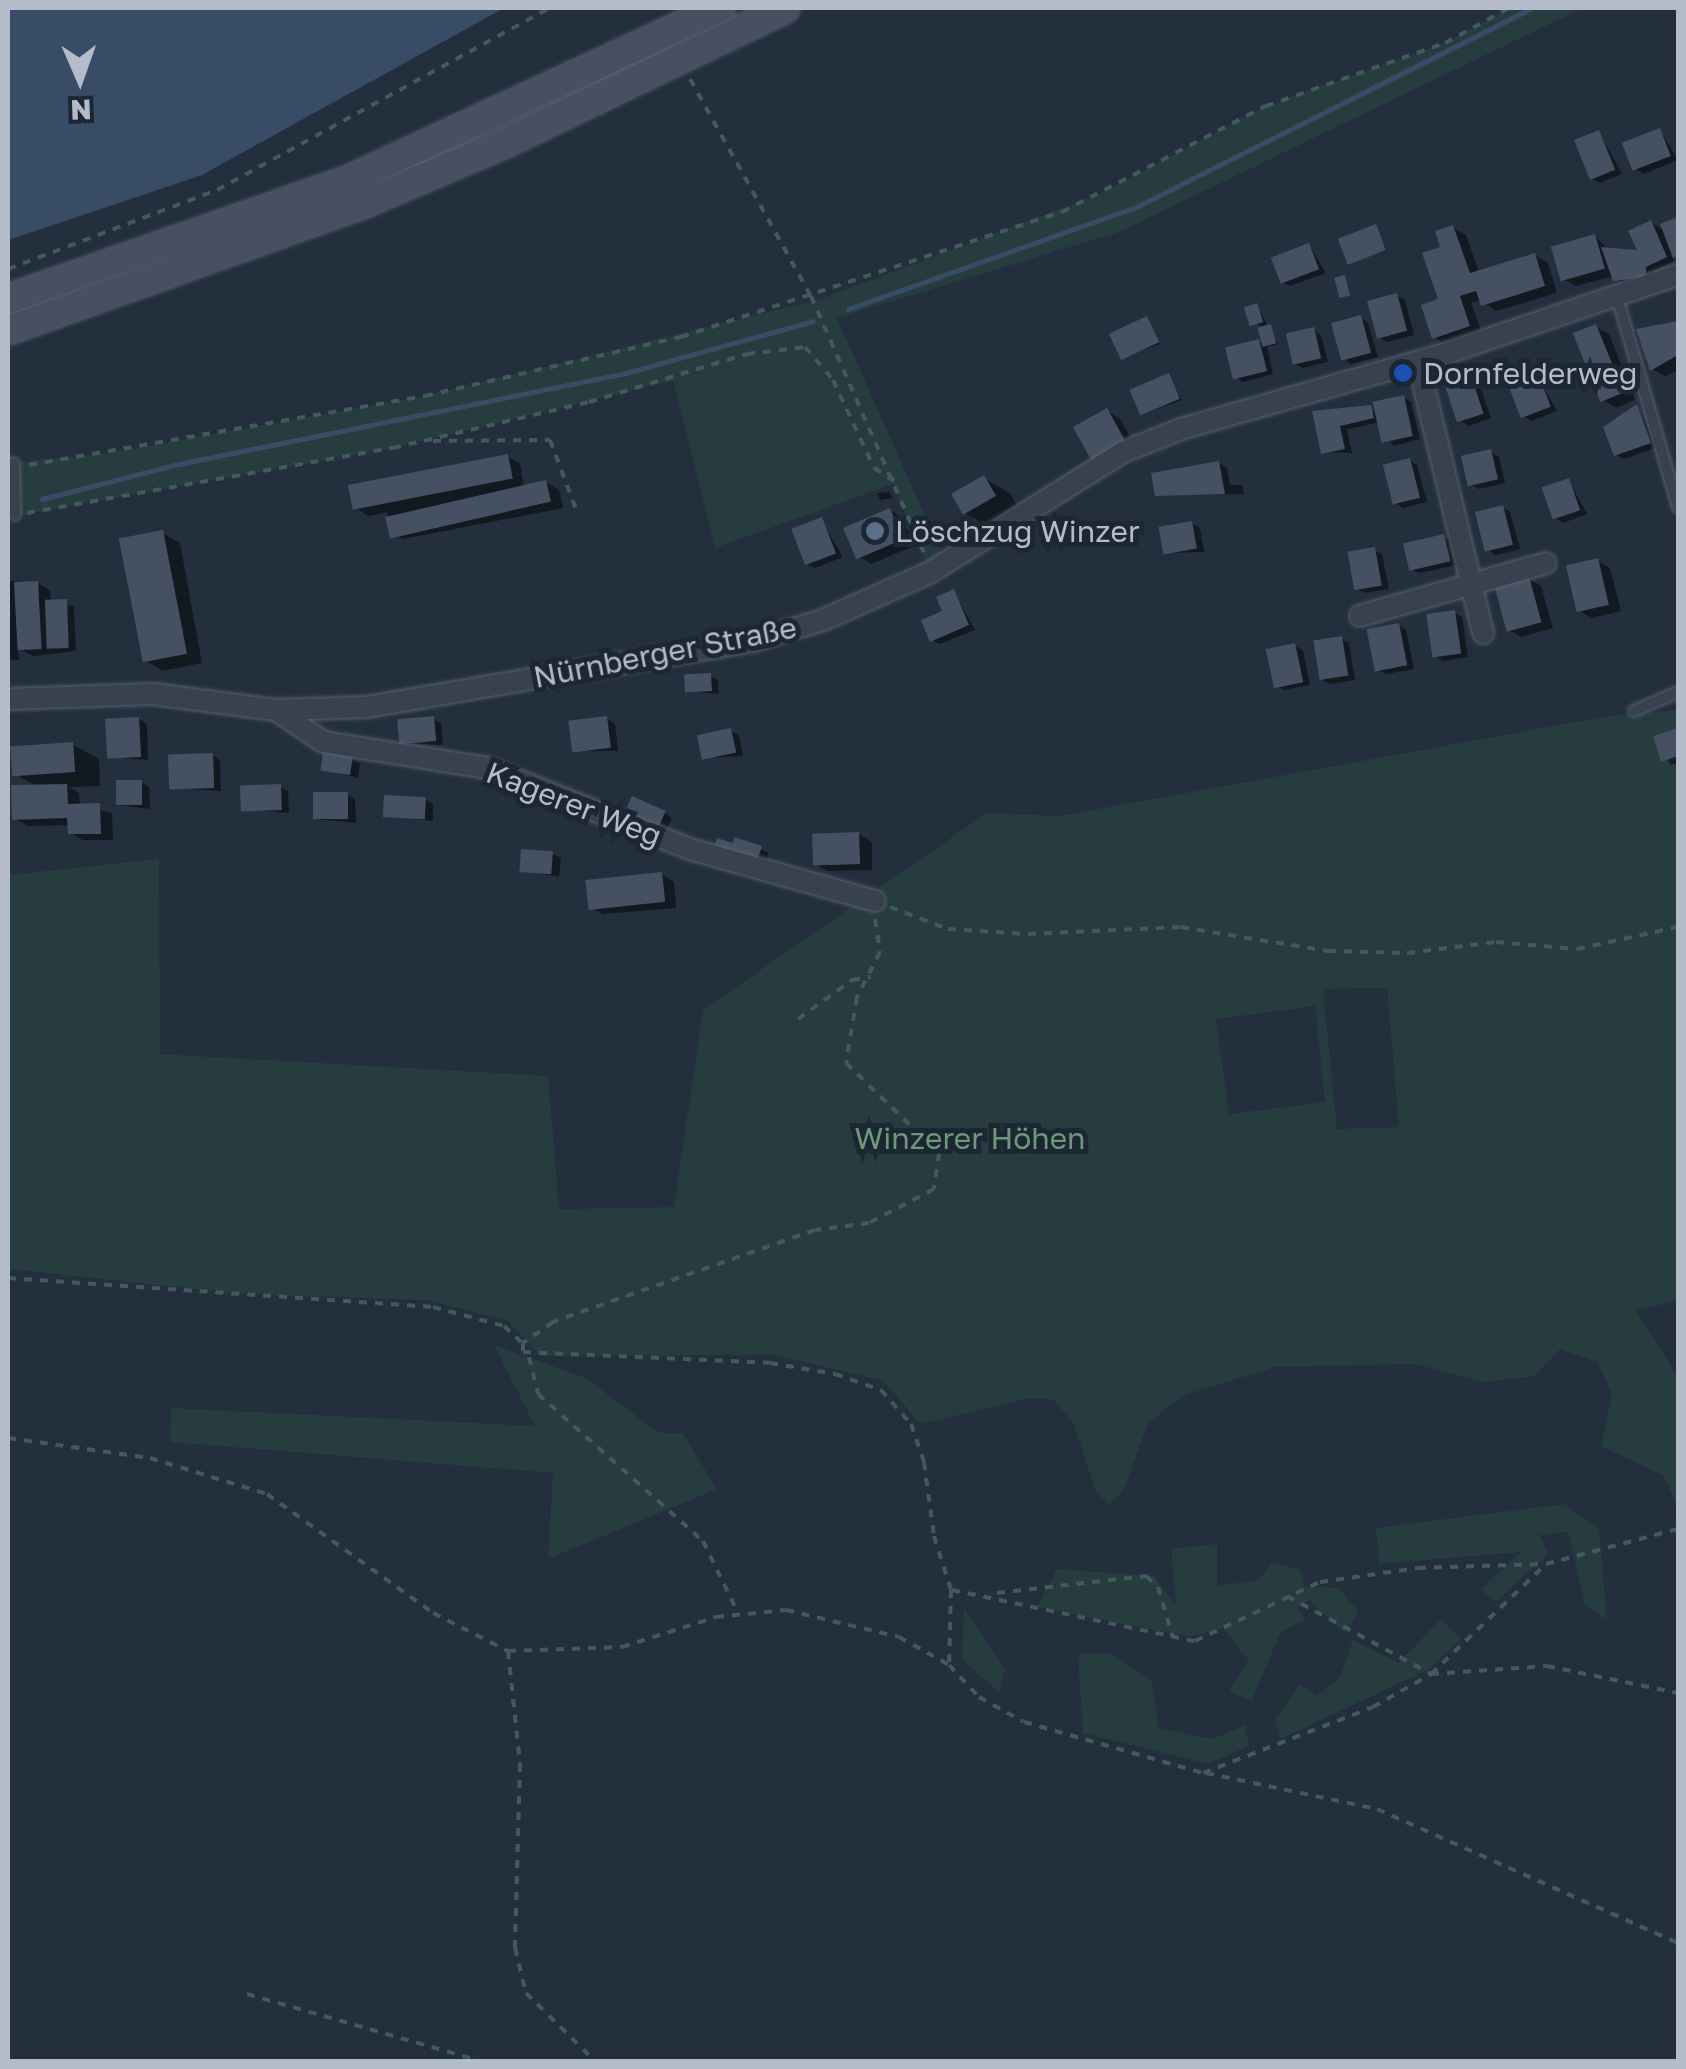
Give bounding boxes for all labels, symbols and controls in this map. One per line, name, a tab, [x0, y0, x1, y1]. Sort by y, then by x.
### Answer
north arrow	[30, 30, 130, 130]
text: N	[70, 94, 92, 127]
place label: Dornfelderweg	[1423, 355, 1637, 391]
marker: Dornfelderweg	[1392, 362, 1414, 384]
place label: Löschzug Winzer	[895, 513, 1140, 549]
marker: Löschzug Winzer	[864, 520, 886, 542]
street label: Nürnberger Straße	[530, 609, 800, 695]
street label: Kagerer Weg	[481, 754, 667, 854]
park label: Winzerer Höhen	[854, 1120, 1086, 1156]

